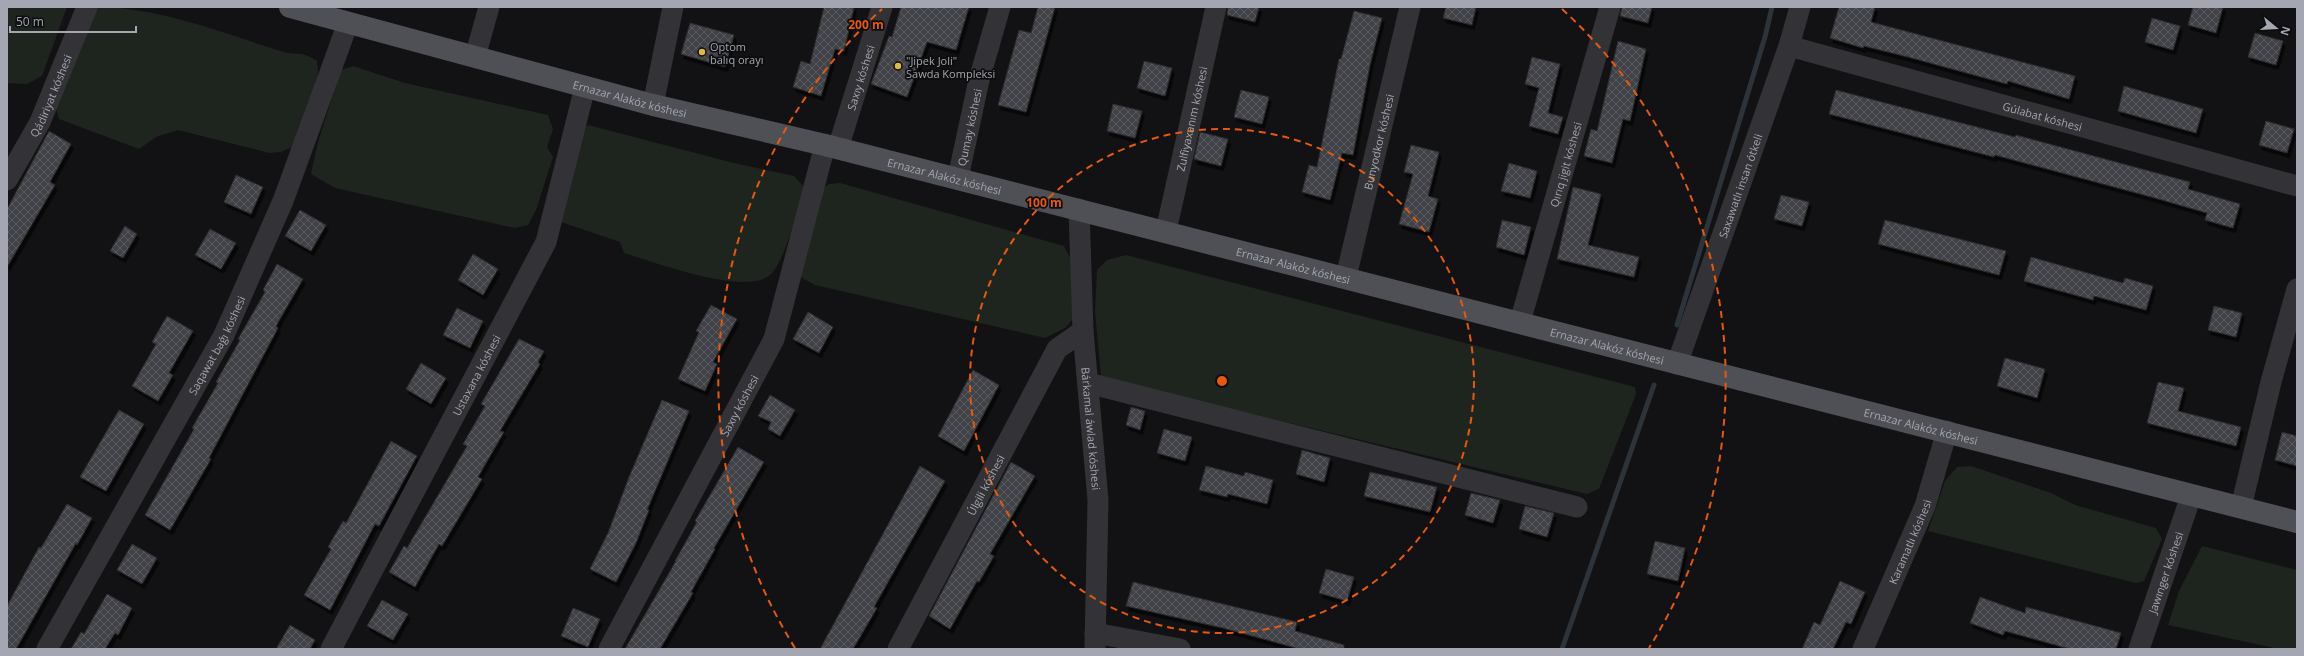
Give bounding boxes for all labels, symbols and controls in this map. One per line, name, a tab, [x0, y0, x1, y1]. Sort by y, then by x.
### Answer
scale bar	[10, 8, 136, 34]
north arrow	[2256, 8, 2296, 48]
text: 50 m	[16, 13, 44, 30]
text: 200 m	[848, 16, 884, 33]
text: N	[2277, 25, 2295, 38]
place label: Optom balıq orayı	[710, 39, 764, 67]
street label: Saxıy kóshesi	[843, 43, 877, 112]
marker: Optom balıq orayı	[697, 47, 707, 57]
street label: Qádiriyat kóshesi	[26, 52, 74, 140]
place label: "Jipek Joli" Sawda Kompleksi	[906, 53, 995, 81]
marker: "Jipek Joli" Sawda Kompleksi	[893, 61, 903, 71]
street label: Zulfiyaxanım kóshesi	[1172, 65, 1210, 173]
street label: Ernazar Alakóz kóshesi	[571, 76, 688, 120]
street label: Qumay kóshesi	[953, 87, 984, 167]
street label: Bunyodkor kóshesi	[1359, 92, 1397, 191]
street label: Gúlabat kóshesi	[2001, 98, 2084, 134]
street label: Qırıq jigit kóshesi	[1546, 120, 1584, 209]
street label: Saxawatlı insan ótkeli	[1714, 132, 1765, 240]
street label: Ernazar Alakóz kóshesi	[886, 154, 1003, 197]
text: 100 m	[1026, 194, 1062, 211]
street label: Ernazar Alakóz kóshesi	[1235, 243, 1352, 287]
street label: Saqawat baǵı kóshesi	[184, 293, 248, 397]
street label: Ernazar Alakóz kóshesi	[1549, 324, 1666, 367]
street label: Ustaxana kóshesi	[448, 332, 503, 418]
street label: Bárkamal áwlad kóshesi	[1079, 366, 1105, 491]
street label: Saxıy kóshesi	[716, 372, 761, 439]
centre of rings	[1215, 374, 1229, 388]
street label: Ernazar Alakóz kóshesi	[1862, 404, 1980, 447]
street label: Úlgili kóshesi	[963, 452, 1007, 518]
street label: Karamatlı kóshesi	[1885, 498, 1934, 586]
street label: Jawınger kóshesi	[2144, 530, 2186, 616]

